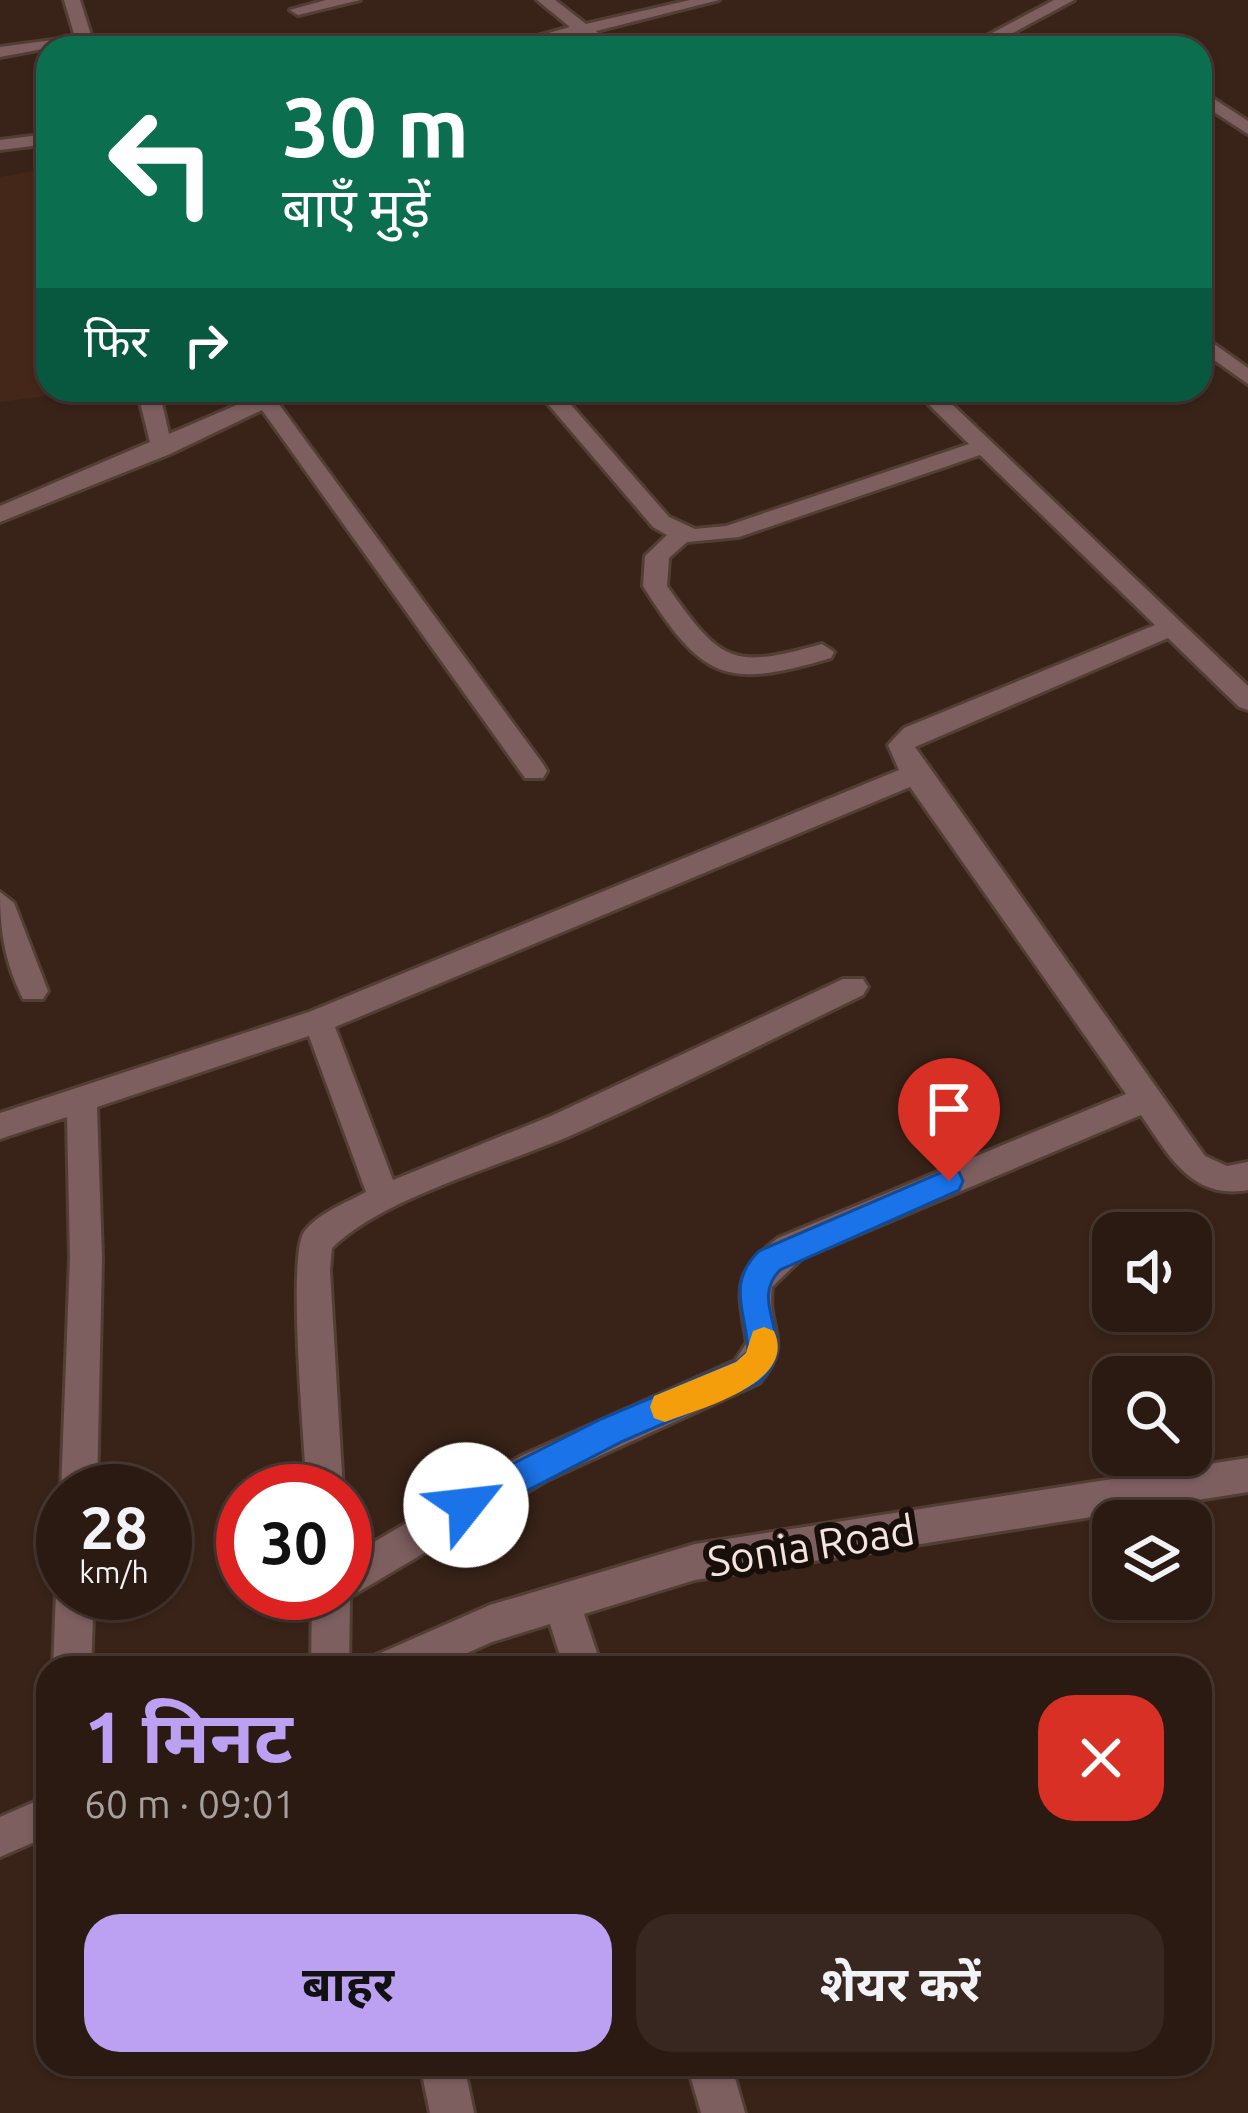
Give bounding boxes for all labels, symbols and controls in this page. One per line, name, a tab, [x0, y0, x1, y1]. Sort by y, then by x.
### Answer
text: 30 m	[282, 79, 469, 173]
icon: left	[84, 84, 240, 240]
text: बाएँ मुड़ें	[282, 177, 430, 237]
icon: right	[173, 312, 239, 378]
text: फिर	[84, 315, 149, 366]
pin	[898, 1058, 1000, 1181]
icon: arrive	[916, 1076, 982, 1142]
map controls	[1092, 1212, 1212, 1620]
button: sound	[1092, 1212, 1212, 1332]
button: search	[1092, 1356, 1212, 1476]
position arrow	[403, 1442, 529, 1568]
speed limit sign: 30	[216, 1464, 372, 1620]
text: 28	[80, 1493, 148, 1560]
button: layers	[1092, 1500, 1212, 1620]
street label: Sonia Road	[704, 1505, 918, 1585]
text: km/h	[79, 1555, 149, 1589]
button: close	[1038, 1695, 1164, 1821]
text: 1 मिनट	[84, 1696, 293, 1777]
text: 60 m · 09:01	[84, 1782, 296, 1825]
button: बाहर	[84, 1914, 612, 2052]
button: शेयर करें	[636, 1914, 1164, 2052]

